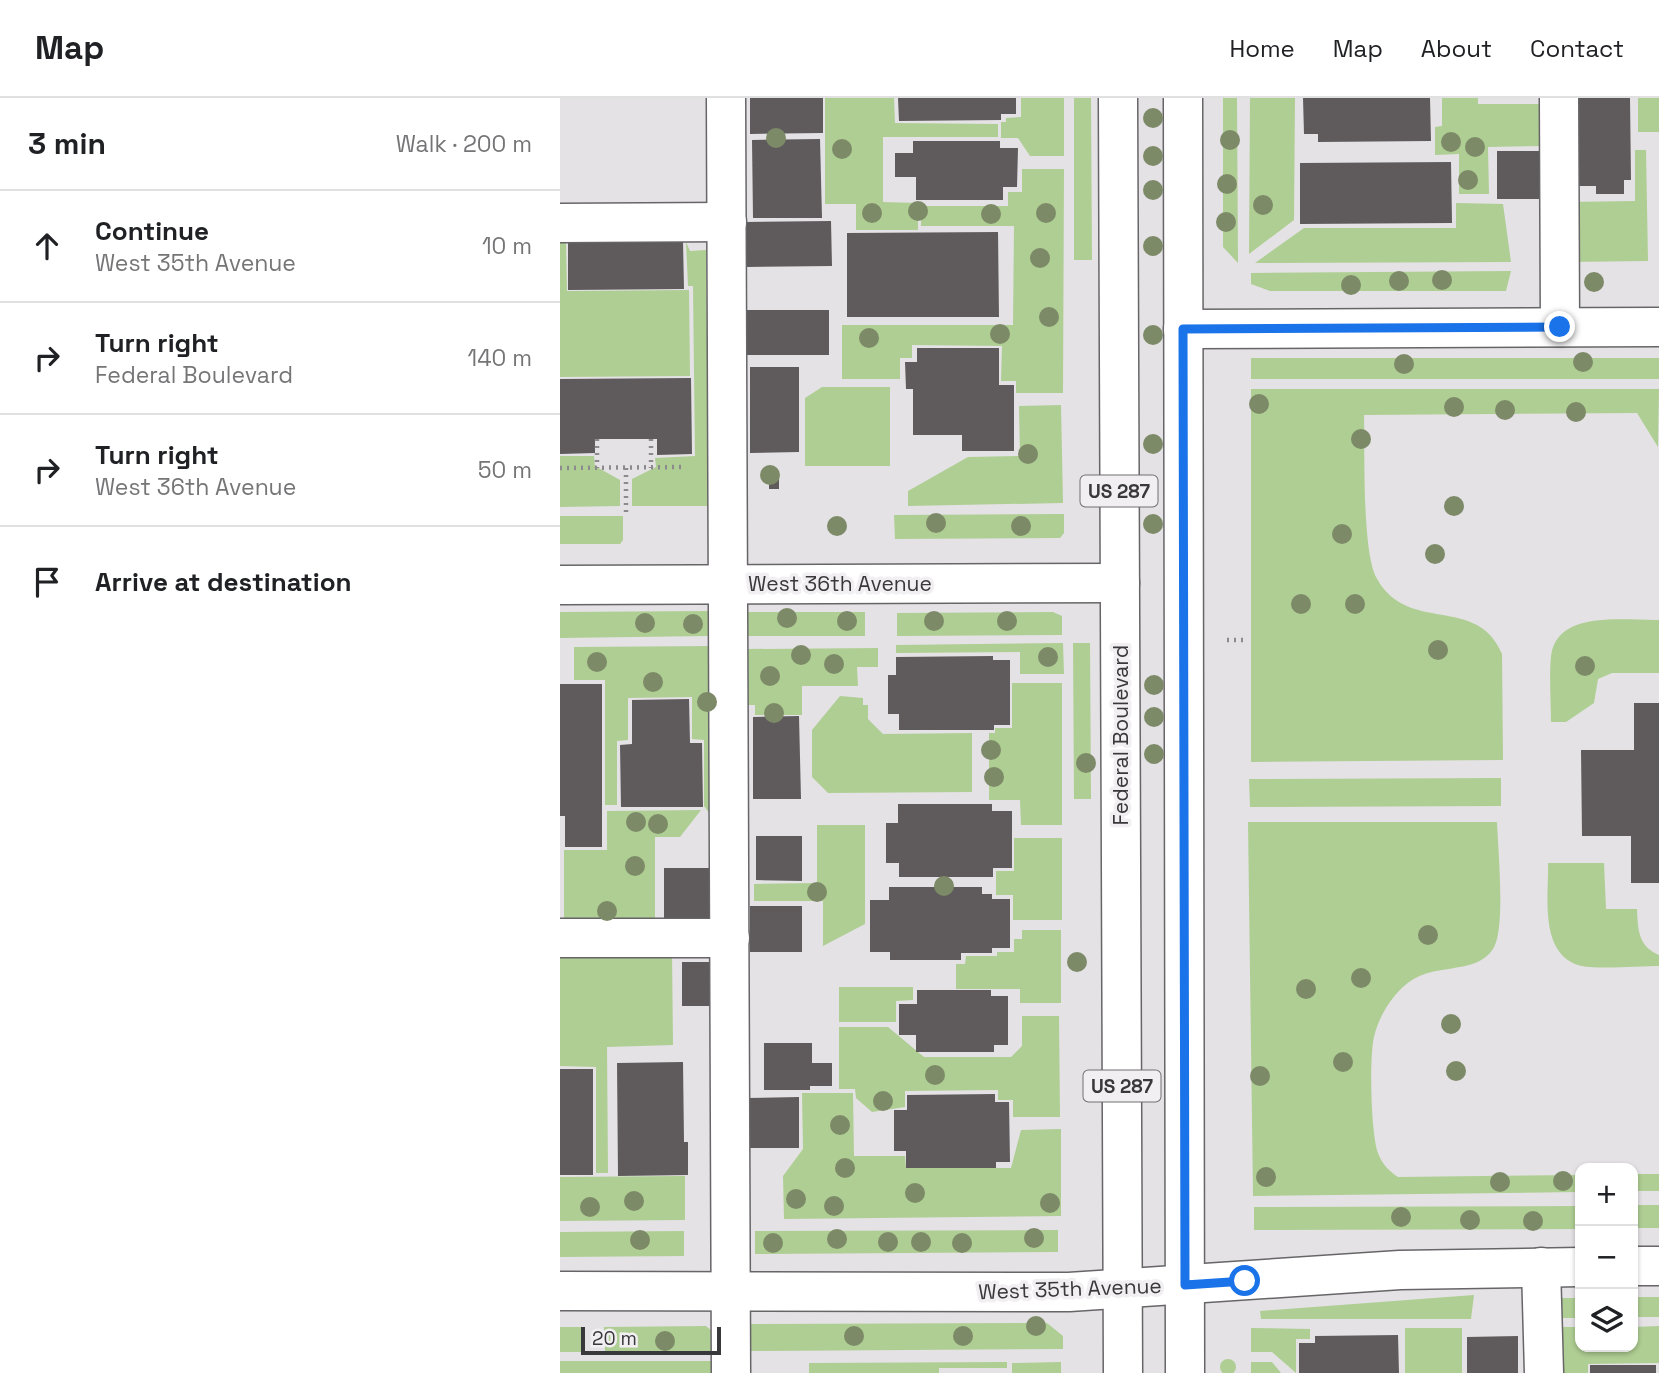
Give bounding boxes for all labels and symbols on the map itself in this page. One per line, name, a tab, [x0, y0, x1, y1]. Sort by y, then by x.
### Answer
route end	[1544, 311, 1575, 342]
road number: US 287	[1080, 476, 1158, 506]
street label: West 36th Avenue	[748, 570, 932, 597]
street label: Federal Boulevard	[1107, 645, 1134, 825]
road number: US 287	[1084, 1070, 1160, 1102]
route start	[1229, 1265, 1260, 1296]
street label: West 35th Avenue	[978, 1272, 1162, 1305]
scale bar	[581, 1324, 721, 1356]

